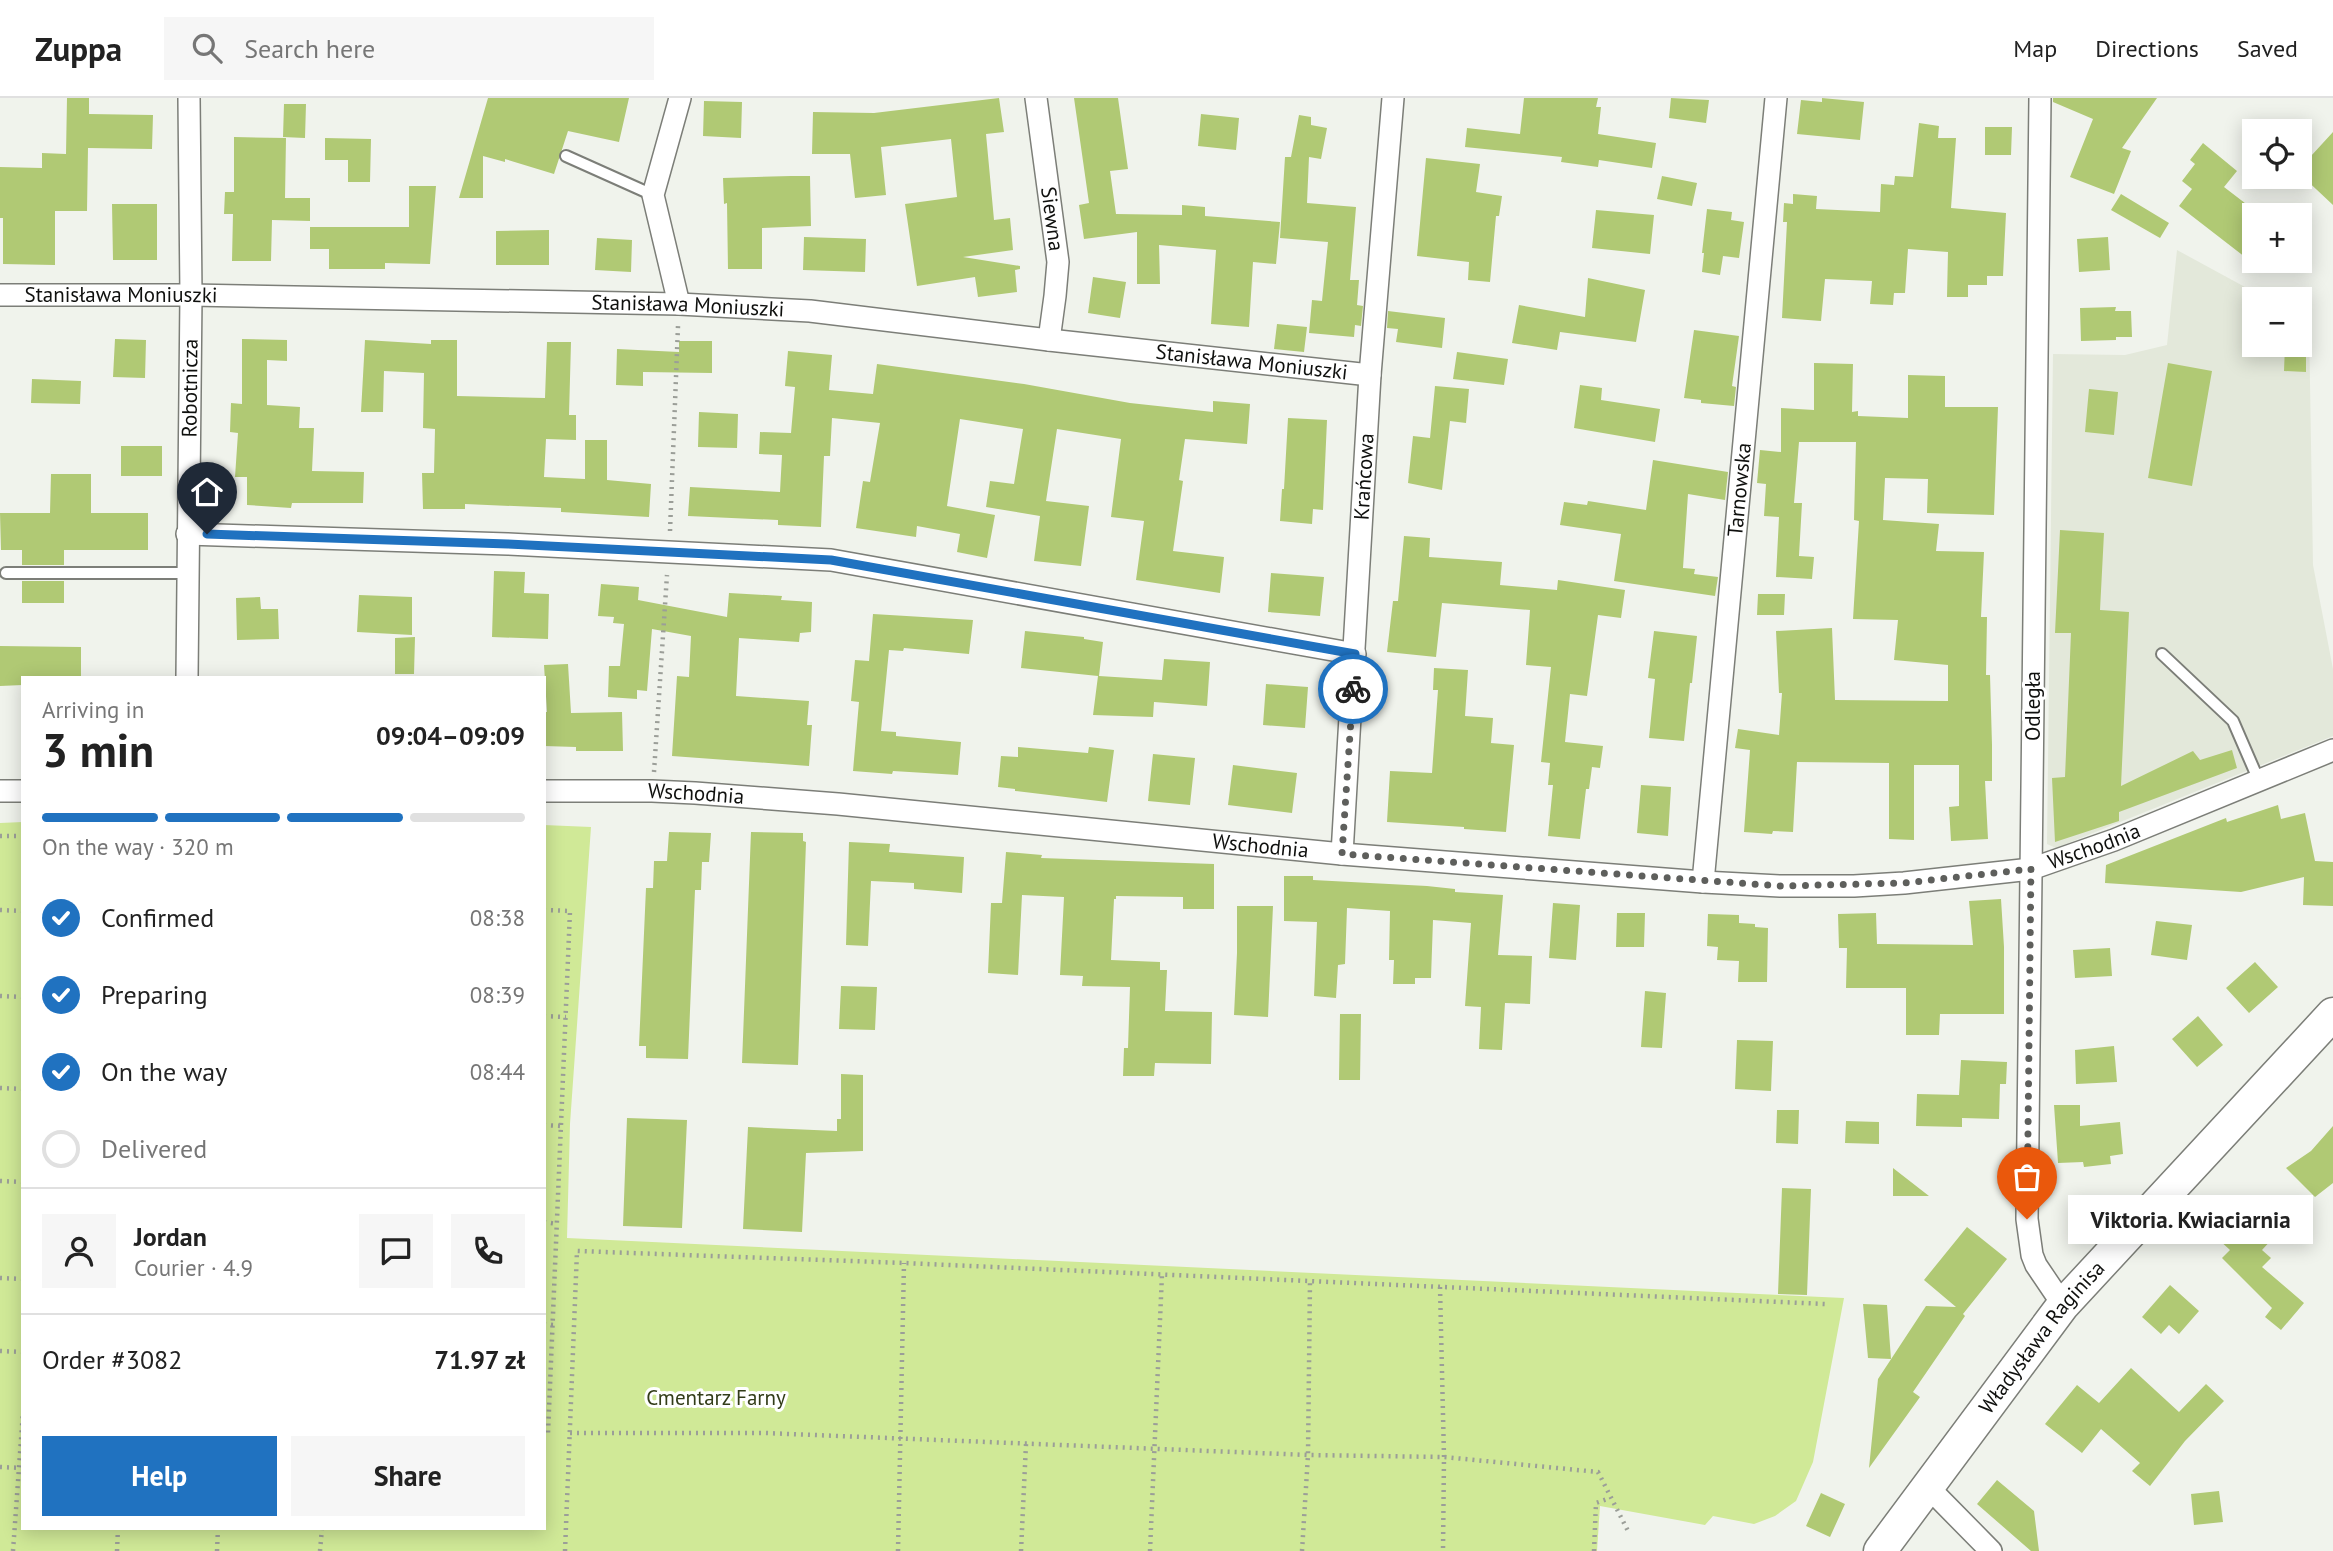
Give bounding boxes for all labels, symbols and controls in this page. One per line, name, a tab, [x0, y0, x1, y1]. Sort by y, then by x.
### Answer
search box	[164, 17, 654, 80]
text: Zuppa	[35, 27, 122, 70]
icon: search	[188, 29, 226, 67]
text: Search here	[244, 32, 375, 65]
text: Map	[2013, 33, 2057, 64]
text: Directions	[2095, 33, 2199, 64]
text: Saved	[2237, 33, 2298, 64]
map controls	[2242, 119, 2312, 357]
button: locate	[2242, 119, 2312, 189]
street label: Siewna	[1035, 185, 1070, 253]
button: +	[2242, 203, 2312, 273]
street label: Stanisława Moniuszki	[24, 281, 218, 308]
button: −	[2242, 287, 2312, 357]
street label: Stanisława Moniuszki	[591, 288, 785, 323]
street label: Stanisława Moniuszki	[1154, 338, 1349, 385]
street label: Robotnicza	[176, 339, 204, 437]
street label: Krańcowa	[1348, 432, 1380, 521]
street label: Tarnowska	[1721, 441, 1757, 538]
pin	[177, 462, 237, 534]
icon: home	[188, 473, 226, 511]
courier	[1318, 654, 1388, 724]
icon: bike	[1334, 670, 1372, 708]
street label: Odległa	[2019, 671, 2046, 741]
text: Arriving in	[42, 695, 144, 724]
text: 09:04–09:09	[376, 719, 525, 752]
text: 3 min	[42, 720, 154, 780]
street label: Wschodnia	[647, 777, 745, 810]
street label: Wschodnia	[2044, 817, 2144, 875]
street label: Wschodnia	[1211, 827, 1310, 864]
text: On the way · 320 m	[42, 832, 234, 861]
icon: check	[42, 899, 80, 937]
text: Confirmed	[101, 901, 214, 934]
text: 08:38	[470, 903, 525, 932]
icon: check	[42, 976, 80, 1014]
text: Preparing	[101, 978, 208, 1011]
text: 08:39	[470, 980, 525, 1009]
icon: check	[42, 1053, 80, 1091]
text: On the way	[101, 1055, 227, 1088]
text: 08:44	[470, 1057, 525, 1086]
text: Delivered	[101, 1132, 207, 1165]
pin	[1997, 1147, 2057, 1219]
icon: bag	[2008, 1158, 2046, 1196]
callout: Viktoria. Kwiaciarnia	[2069, 1194, 2314, 1244]
text: Viktoria. Kwiaciarnia	[2090, 1205, 2291, 1234]
button: person	[42, 1214, 116, 1288]
button: chat	[359, 1214, 433, 1288]
button: phone	[451, 1214, 525, 1288]
text: Jordan	[134, 1220, 207, 1253]
text: Courier · 4.9	[134, 1253, 253, 1282]
street label: Władysława Raginisa	[1973, 1255, 2110, 1419]
text: Order #3082	[42, 1343, 182, 1376]
text: 71.97 zł	[434, 1343, 525, 1376]
park label: Cmentarz Farny	[646, 1384, 786, 1411]
button: Help	[42, 1436, 277, 1516]
button: Share	[291, 1436, 525, 1516]

